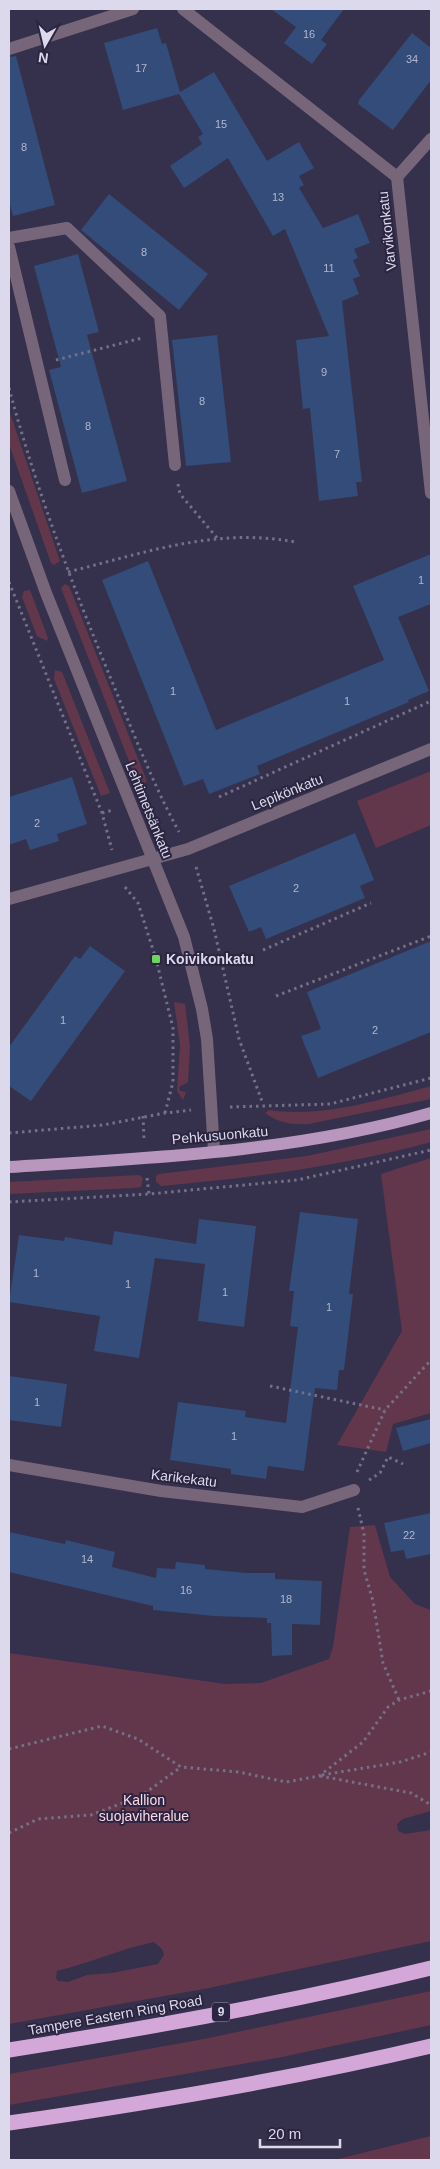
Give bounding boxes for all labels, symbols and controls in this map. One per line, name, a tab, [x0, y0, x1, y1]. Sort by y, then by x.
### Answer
north arrow	[20, 20, 70, 70]
house number: 16	[303, 28, 315, 40]
text: N	[37, 49, 49, 67]
house number: 34	[406, 53, 418, 65]
house number: 17	[135, 62, 147, 74]
house number: 15	[215, 118, 227, 130]
house number: 8	[21, 141, 27, 153]
street label: Varvikonkatu	[375, 190, 399, 272]
house number: 13	[272, 191, 284, 203]
house number: 8	[141, 246, 147, 258]
house number: 11	[323, 262, 335, 274]
house number: 9	[321, 366, 327, 378]
house number: 8	[199, 395, 205, 407]
house number: 8	[85, 420, 91, 432]
house number: 7	[334, 448, 340, 460]
house number: 1	[418, 574, 424, 586]
house number: 1	[170, 685, 176, 697]
house number: 1	[344, 695, 350, 707]
street label: Lehtimetsänkatu	[122, 759, 176, 861]
street label: Lepikönkatu	[249, 770, 325, 814]
house number: 2	[34, 817, 40, 829]
house number: 2	[293, 882, 299, 894]
place label: Koivikonkatu	[166, 951, 254, 967]
marker: Koivikonkatu	[150, 953, 162, 965]
house number: 1	[60, 1014, 66, 1026]
house number: 2	[372, 1024, 378, 1036]
street label: Pehkusuonkatu	[171, 1123, 269, 1147]
house number: 1	[33, 1267, 39, 1279]
house number: 1	[125, 1278, 131, 1290]
house number: 1	[222, 1286, 228, 1298]
house number: 1	[326, 1301, 332, 1313]
house number: 1	[34, 1396, 40, 1408]
house number: 1	[231, 1430, 237, 1442]
street label: Karikekatu	[150, 1466, 218, 1490]
house number: 22	[403, 1529, 415, 1541]
house number: 14	[81, 1553, 93, 1565]
house number: 16	[180, 1584, 192, 1596]
house number: 18	[280, 1593, 292, 1605]
park label: Kallion suojaviheralue	[99, 1792, 189, 1824]
street label: Tampere Eastern Ring Road	[27, 1992, 203, 2038]
road number: 9	[212, 2002, 230, 2021]
scale bar	[260, 2116, 340, 2148]
text: 20 m	[268, 2125, 301, 2142]

